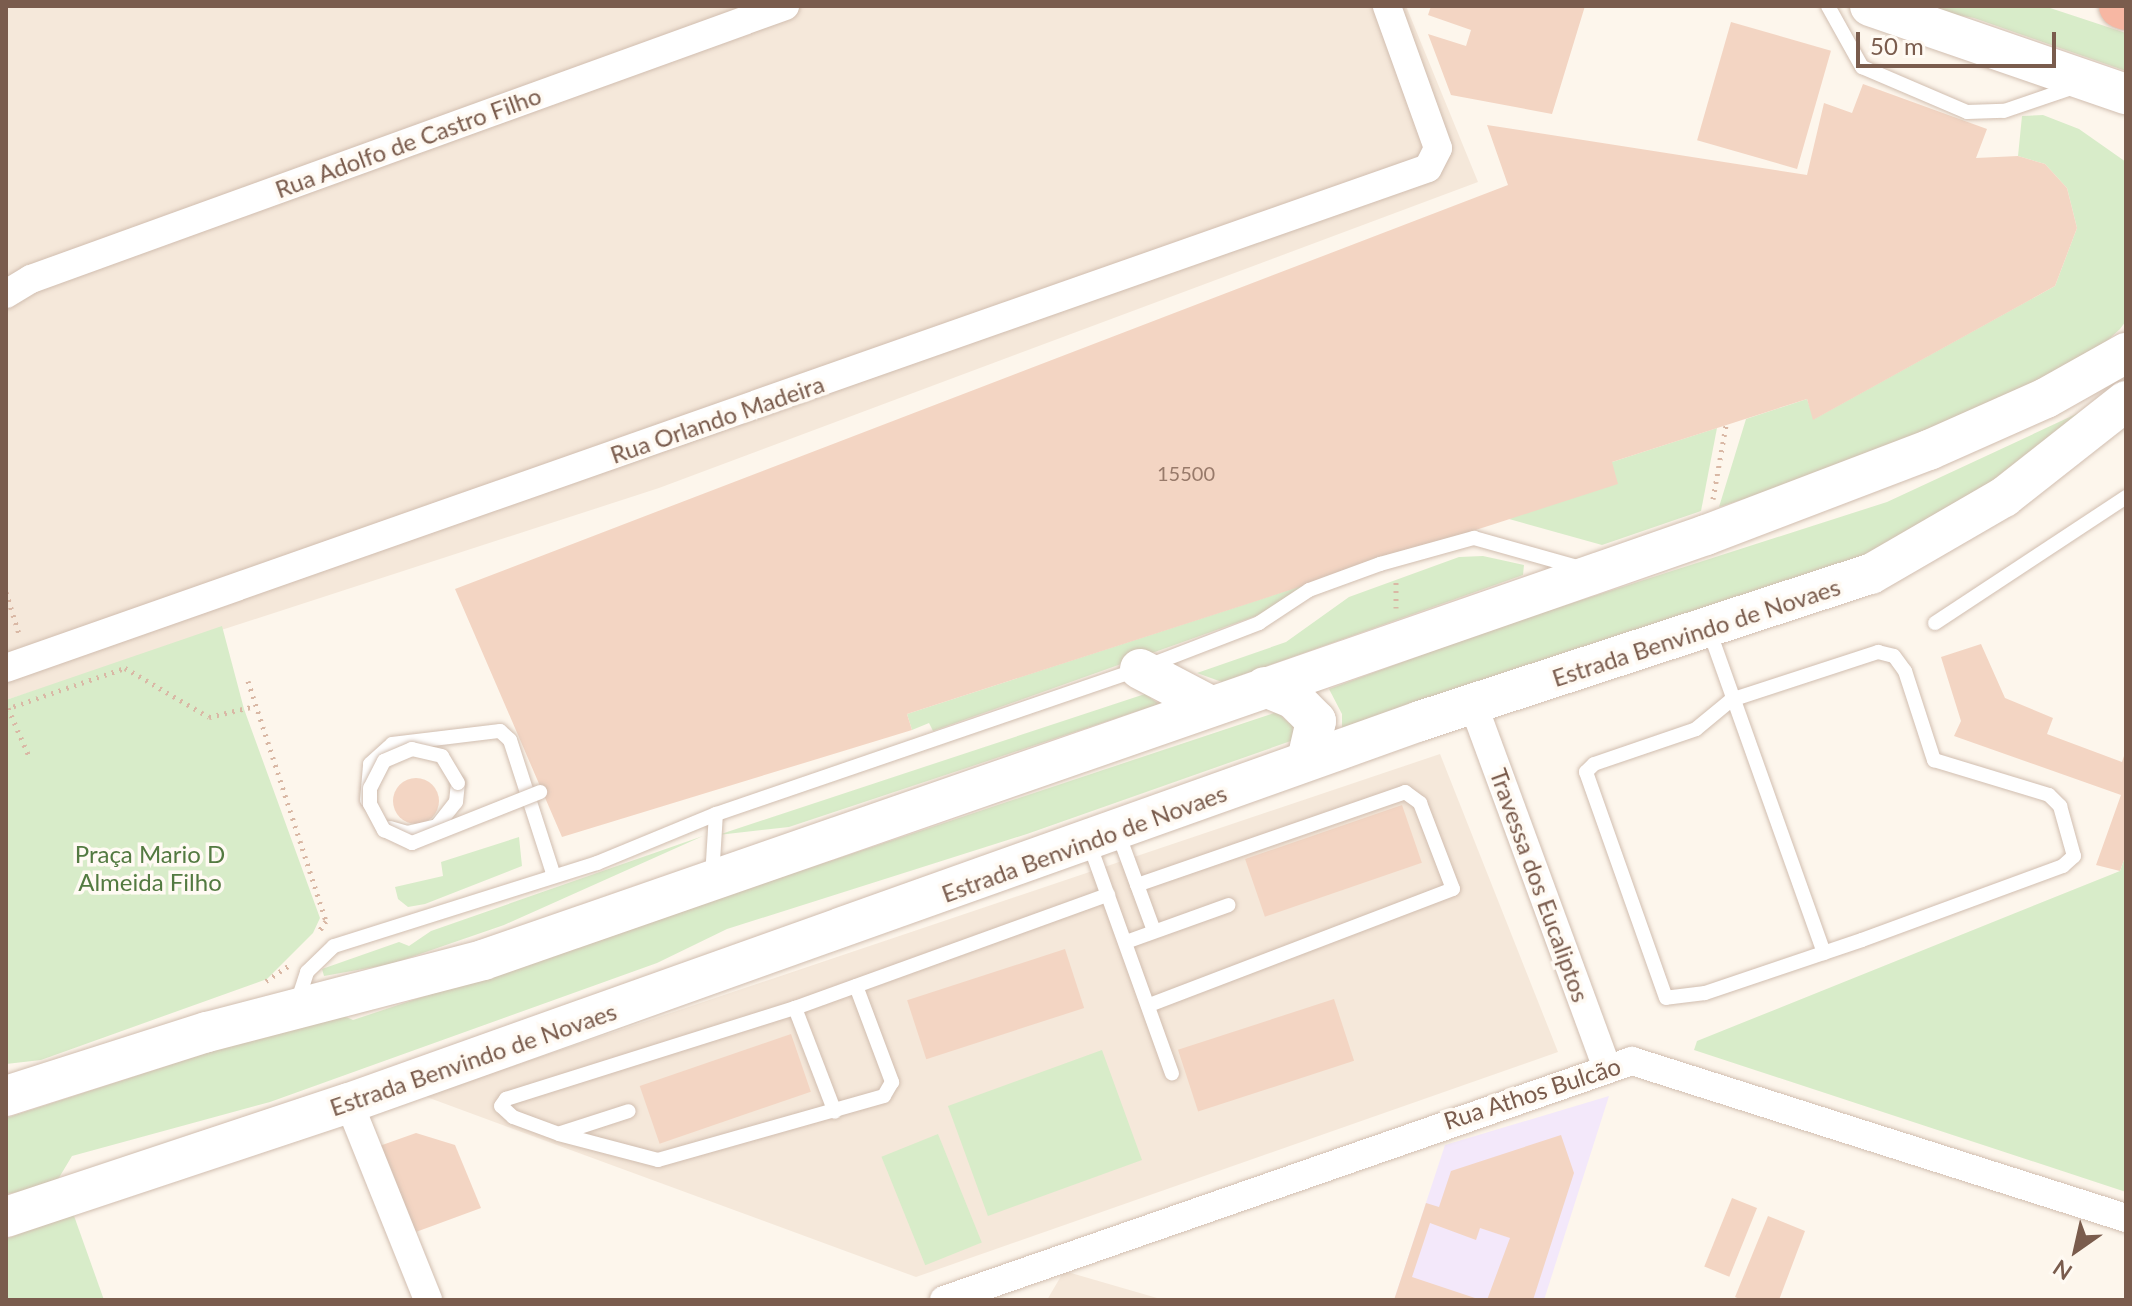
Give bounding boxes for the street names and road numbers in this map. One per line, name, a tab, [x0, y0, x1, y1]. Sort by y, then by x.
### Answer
street label: Rua Adolfo de Castro Filho	[271, 80, 545, 204]
street label: Rua Orlando Madeira	[606, 369, 828, 469]
street label: Estrada Benvindo de Novaes	[1548, 572, 1844, 692]
street label: Travessa dos Eucaliptos	[1484, 764, 1596, 1006]
street label: Estrada Benvindo de Novaes	[938, 778, 1230, 908]
street label: Estrada Benvindo de Novaes	[326, 996, 620, 1122]
street label: Rua Athos Bulcão	[1440, 1051, 1624, 1135]

